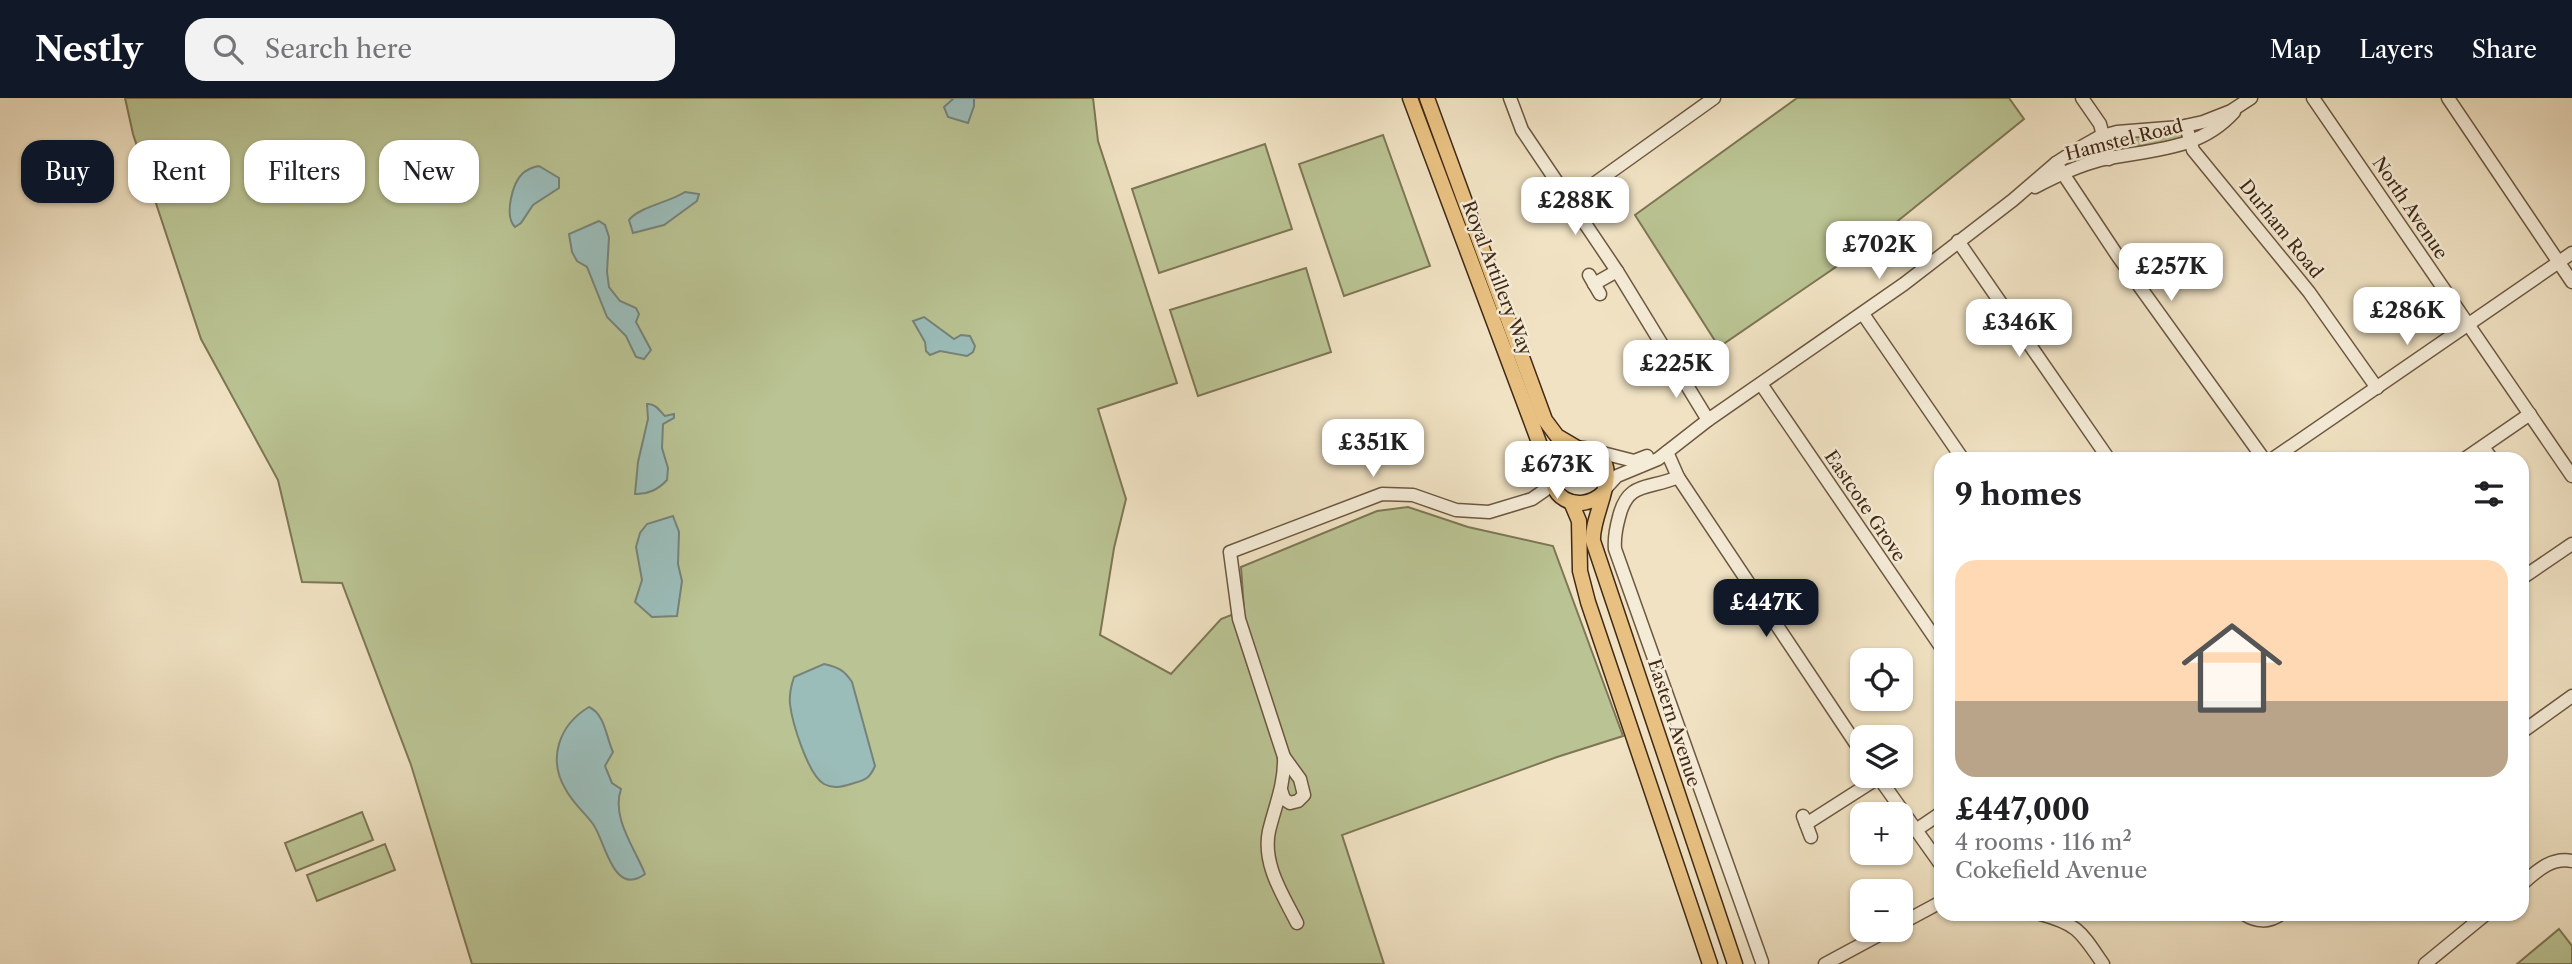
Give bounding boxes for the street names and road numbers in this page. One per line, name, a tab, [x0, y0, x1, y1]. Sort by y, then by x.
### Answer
street label: Hamstel Road	[2063, 115, 2185, 165]
street label: North Avenue	[2368, 153, 2452, 263]
street label: Durham Road	[2235, 175, 2327, 283]
street label: Royal Artillery Way	[1457, 198, 1537, 359]
street label: Eastcote Grove	[1820, 446, 1910, 566]
street label: Eastern Avenue	[1643, 656, 1705, 790]

